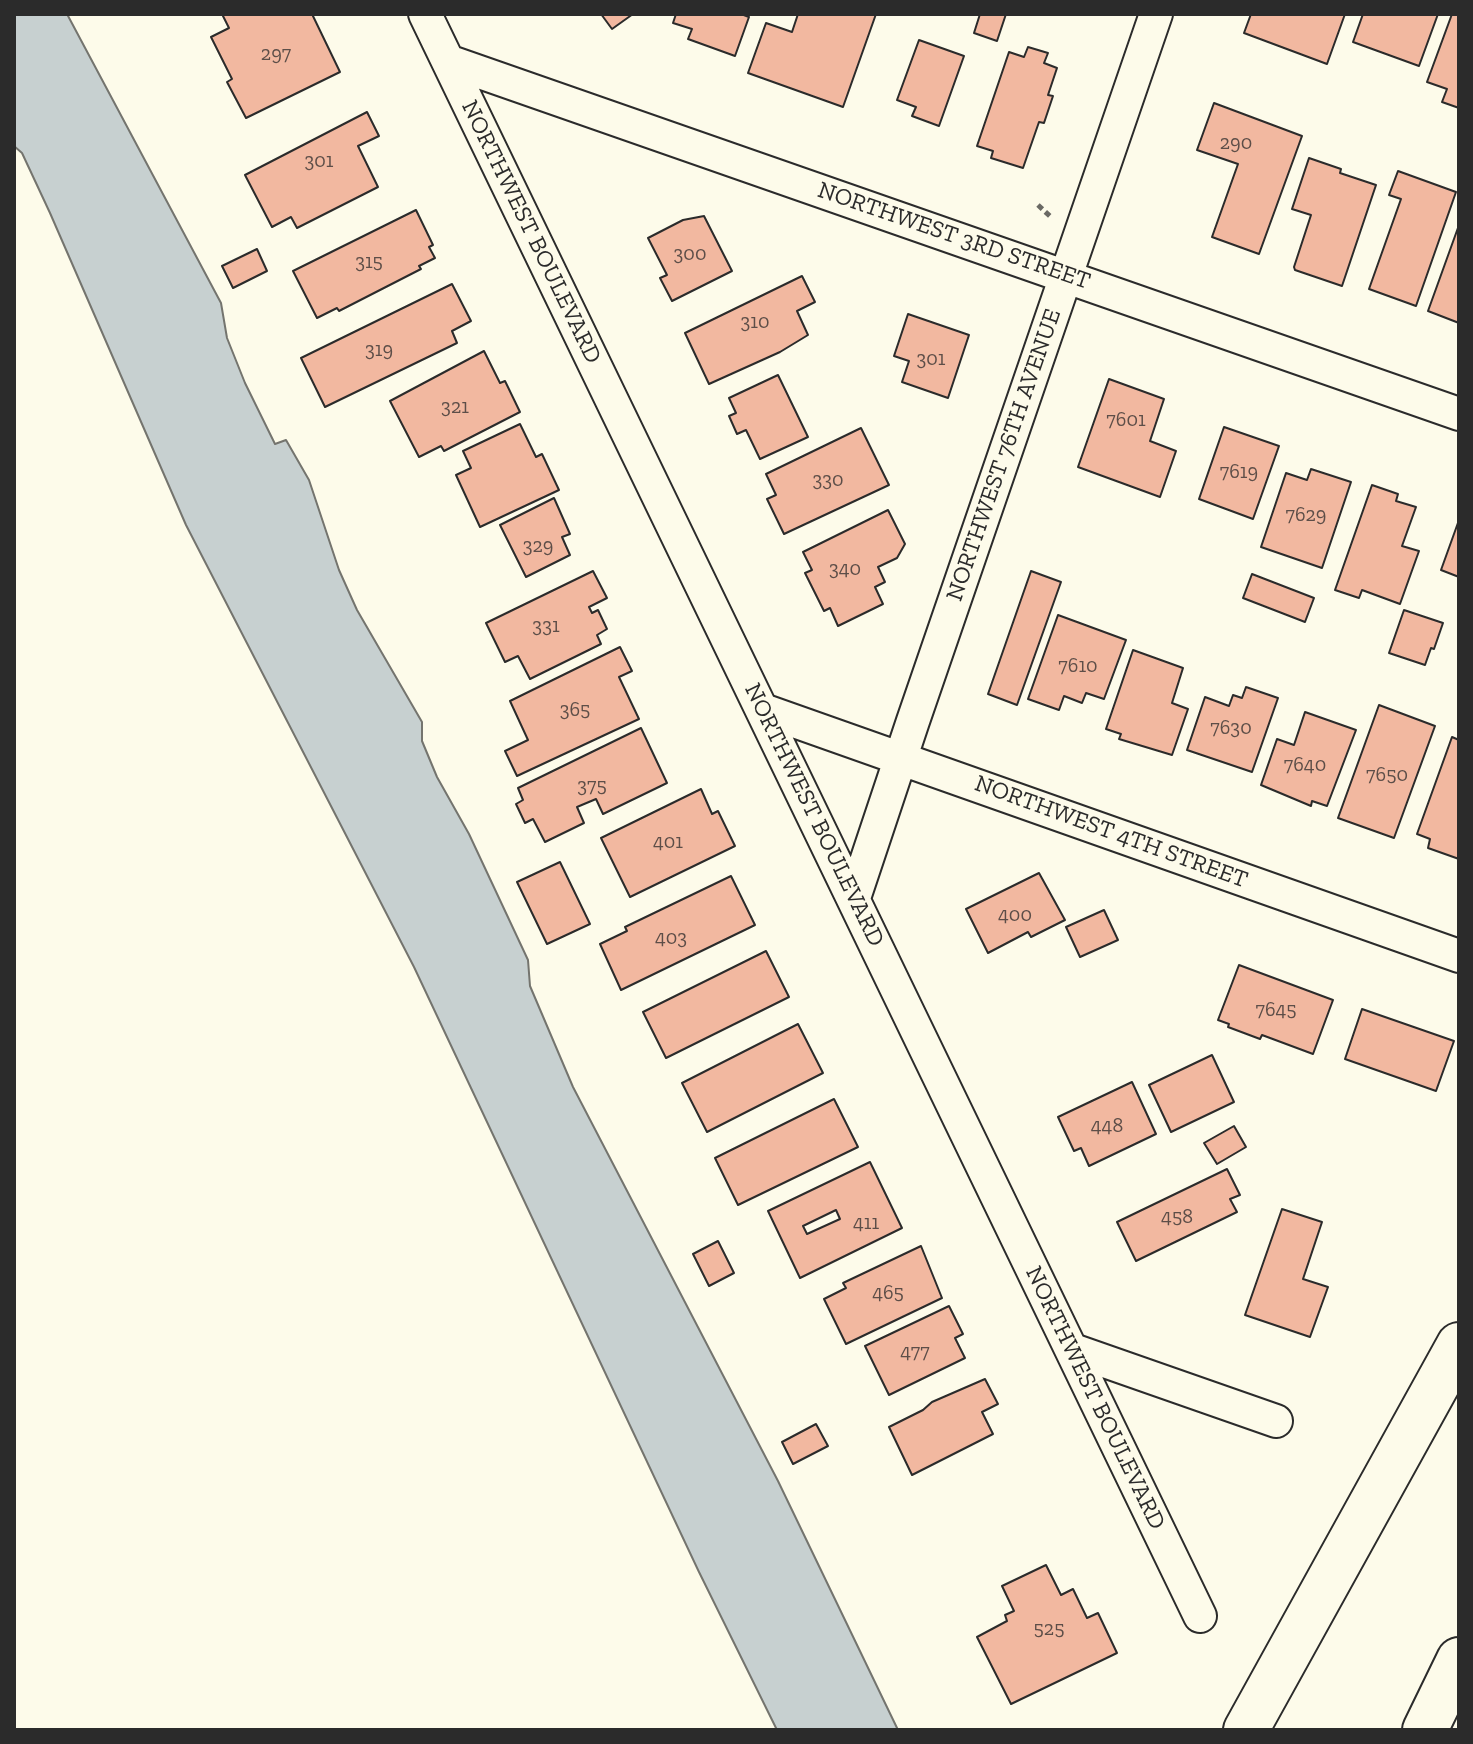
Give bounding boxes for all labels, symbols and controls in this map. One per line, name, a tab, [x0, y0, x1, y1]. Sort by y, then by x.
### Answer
house number: 297	[261, 42, 291, 66]
street label: NORTHWEST BOULEVARD	[455, 96, 607, 368]
house number: 290	[1220, 131, 1252, 155]
house number: 301	[305, 149, 333, 173]
street label: NORTHWEST 3RD STREET	[814, 176, 1094, 296]
house number: 300	[674, 242, 706, 266]
house number: 315	[355, 250, 383, 274]
street label: NORTHWEST 76TH AVENUE	[940, 305, 1068, 605]
house number: 310	[741, 310, 769, 334]
house number: 319	[365, 338, 393, 362]
house number: 301	[917, 347, 945, 371]
house number: 321	[441, 395, 469, 419]
house number: 7601	[1106, 408, 1146, 432]
house number: 7619	[1220, 460, 1258, 484]
house number: 330	[812, 468, 844, 492]
house number: 7629	[1286, 503, 1326, 527]
house number: 329	[523, 534, 553, 558]
house number: 340	[829, 557, 861, 581]
house number: 331	[532, 614, 560, 638]
house number: 7610	[1058, 654, 1098, 678]
street label: NORTHWEST BOULEVARD	[738, 679, 890, 951]
house number: 365	[560, 698, 590, 722]
house number: 7630	[1210, 716, 1252, 740]
house number: 7640	[1284, 753, 1326, 777]
house number: 7650	[1366, 763, 1408, 787]
street label: NORTHWEST 4TH STREET	[971, 769, 1251, 895]
house number: 375	[577, 774, 607, 798]
house number: 401	[653, 830, 683, 854]
house number: 400	[998, 903, 1032, 927]
house number: 403	[655, 926, 687, 950]
house number: 7645	[1255, 998, 1297, 1022]
house number: 448	[1091, 1114, 1123, 1138]
house number: 458	[1161, 1205, 1193, 1229]
house number: 411	[853, 1211, 879, 1235]
street label: NORTHWEST BOULEVARD	[1019, 1262, 1171, 1534]
house number: 465	[872, 1281, 904, 1305]
house number: 477	[900, 1340, 930, 1364]
house number: 525	[1034, 1617, 1064, 1641]

